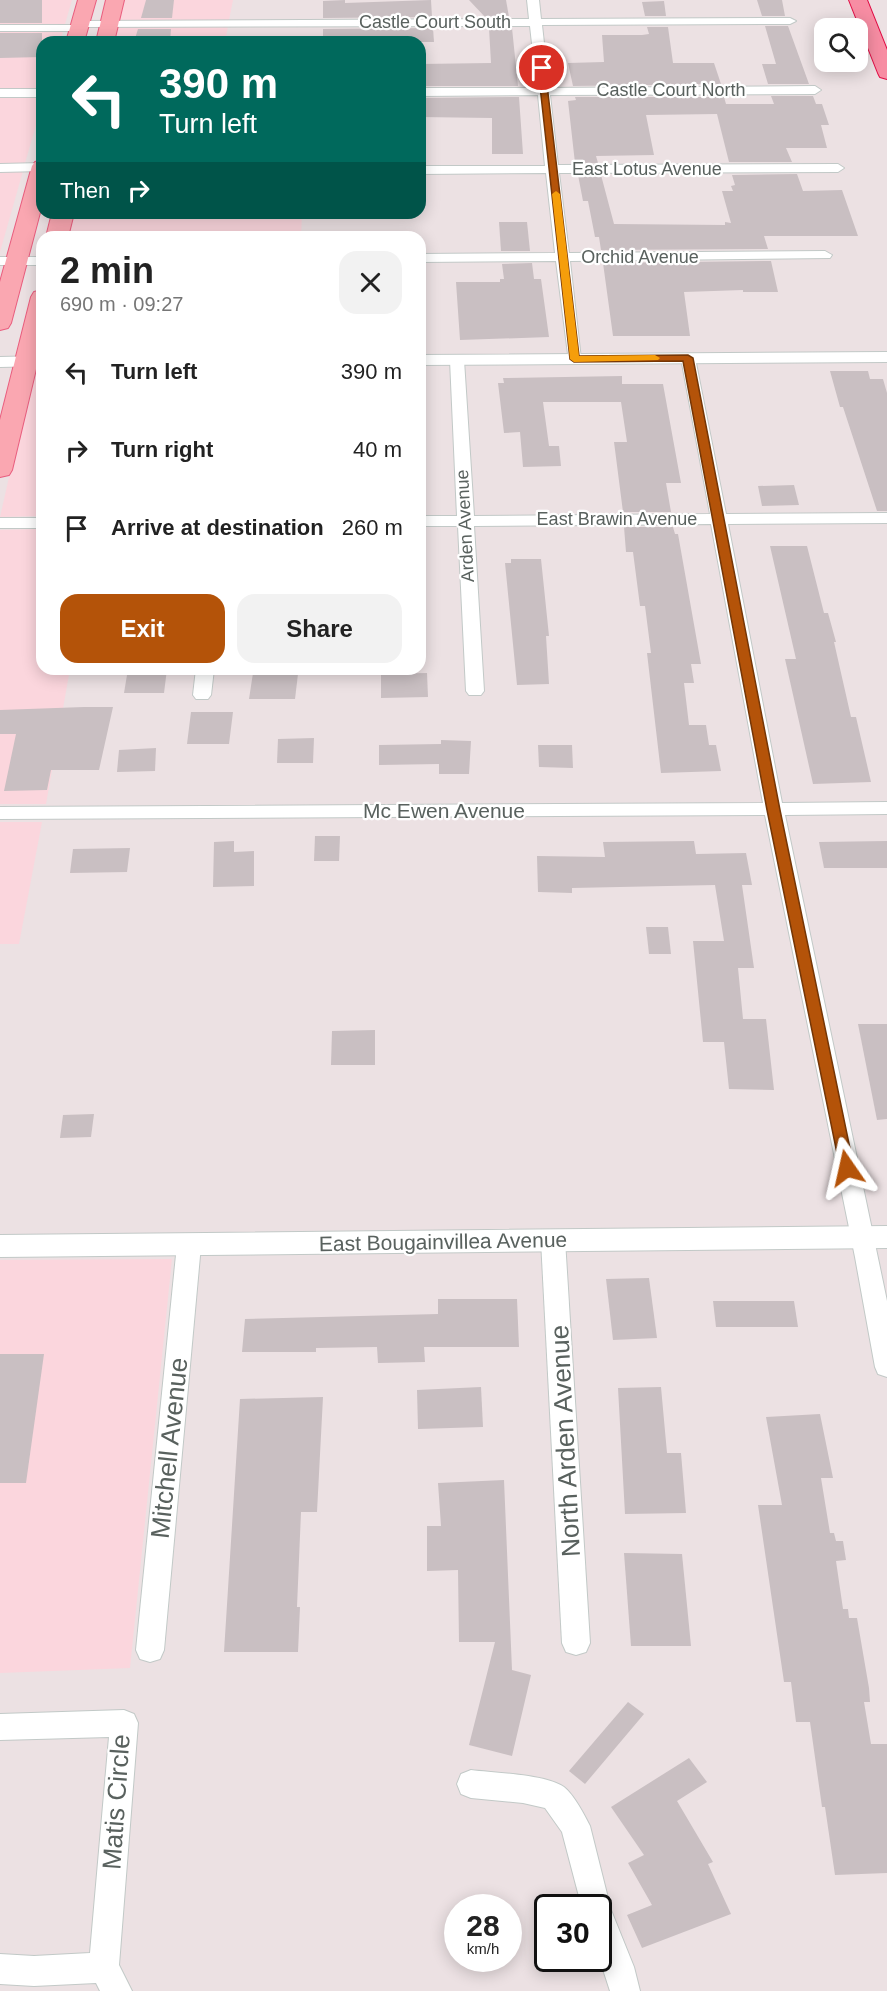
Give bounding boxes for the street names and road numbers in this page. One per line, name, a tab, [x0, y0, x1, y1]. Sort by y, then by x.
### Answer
street label: Castle Court South	[359, 12, 511, 32]
street label: Castle Court North	[596, 80, 746, 100]
street label: East Lotus Avenue	[572, 159, 722, 179]
street label: Orchid Avenue	[581, 247, 699, 267]
street label: Arden Avenue	[452, 469, 478, 583]
street label: East Brawin Avenue	[537, 509, 697, 529]
street label: Mc Ewen Avenue	[363, 799, 525, 822]
street label: East Bougainvillea Avenue	[319, 1228, 567, 1255]
street label: North Arden Avenue	[544, 1324, 586, 1558]
street label: Mitchell Avenue	[145, 1356, 193, 1540]
street label: Matis Circle	[96, 1733, 136, 1871]

